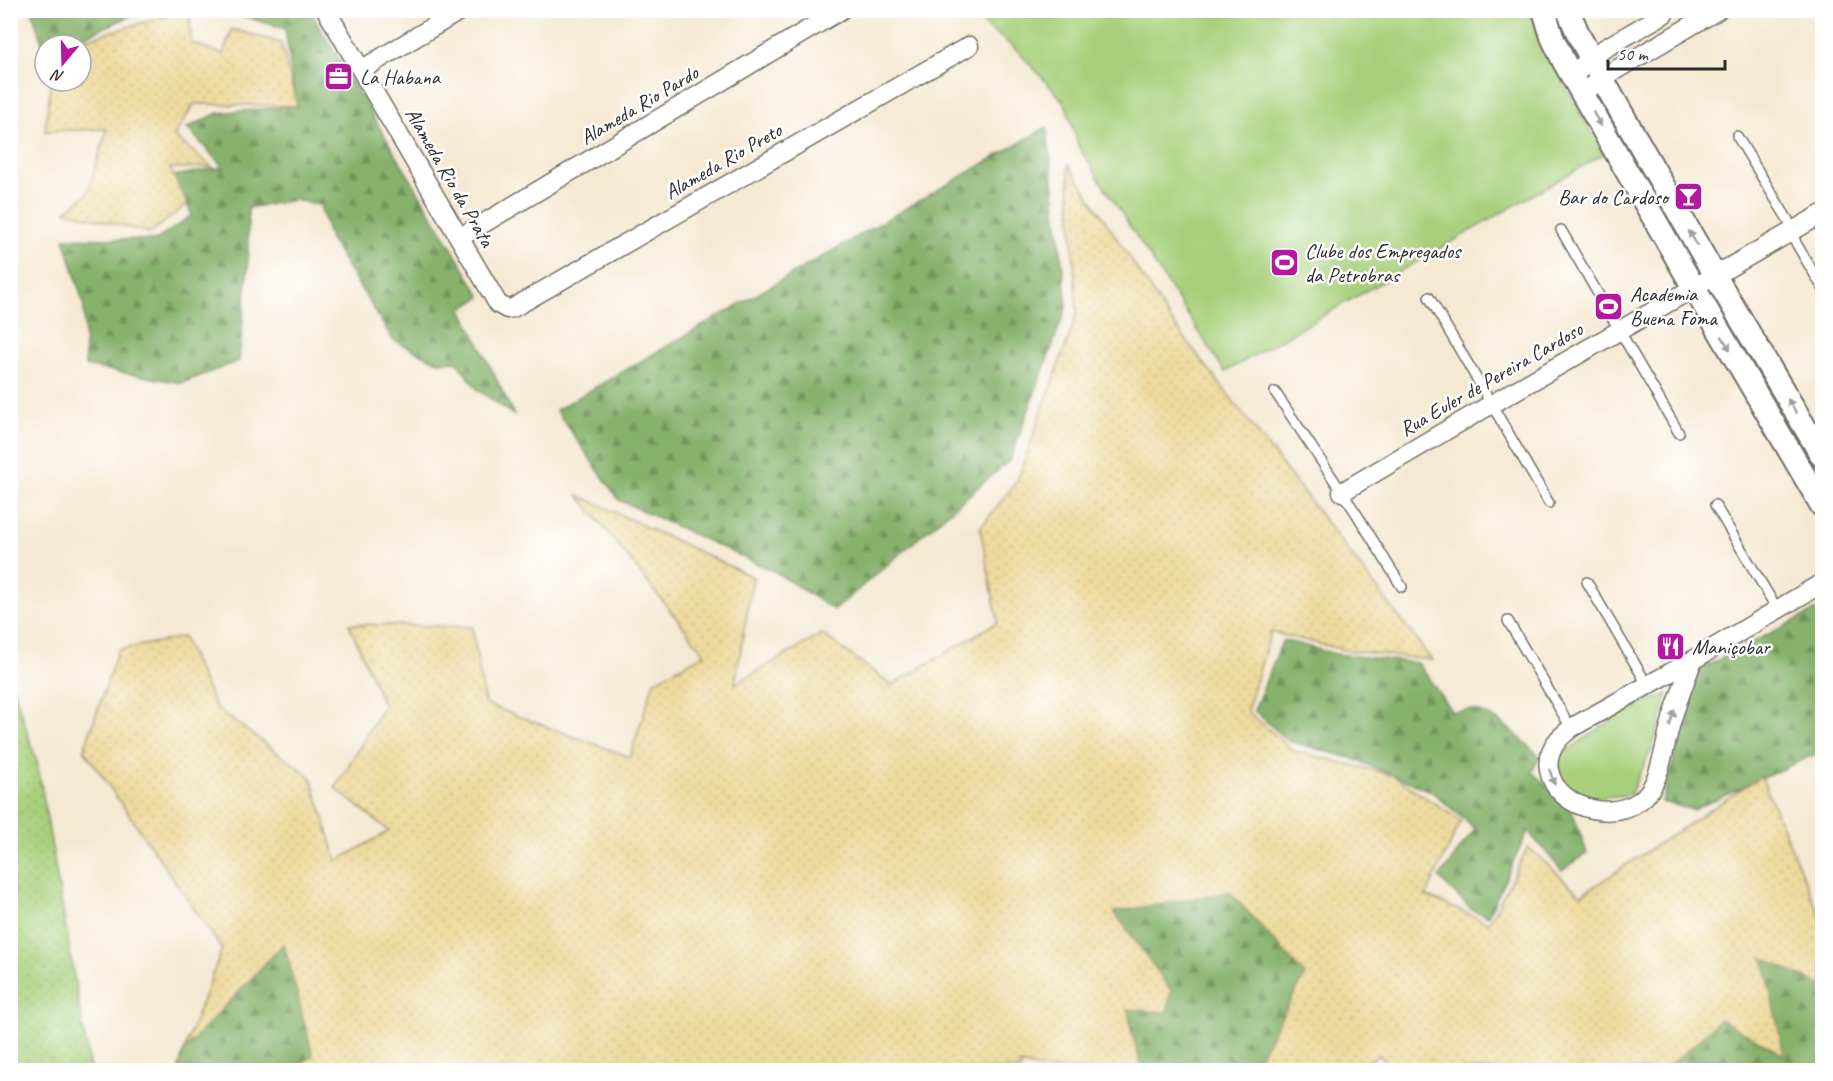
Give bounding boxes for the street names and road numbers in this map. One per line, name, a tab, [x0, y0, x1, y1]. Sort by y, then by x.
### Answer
street label: Alameda Rio Pardo	[575, 59, 704, 150]
street label: Alameda Rio da Prata	[400, 103, 501, 253]
street label: Alameda Rio Preto	[660, 116, 788, 205]
street label: Rua Euler de Pereira Cardoso	[1395, 315, 1589, 442]

